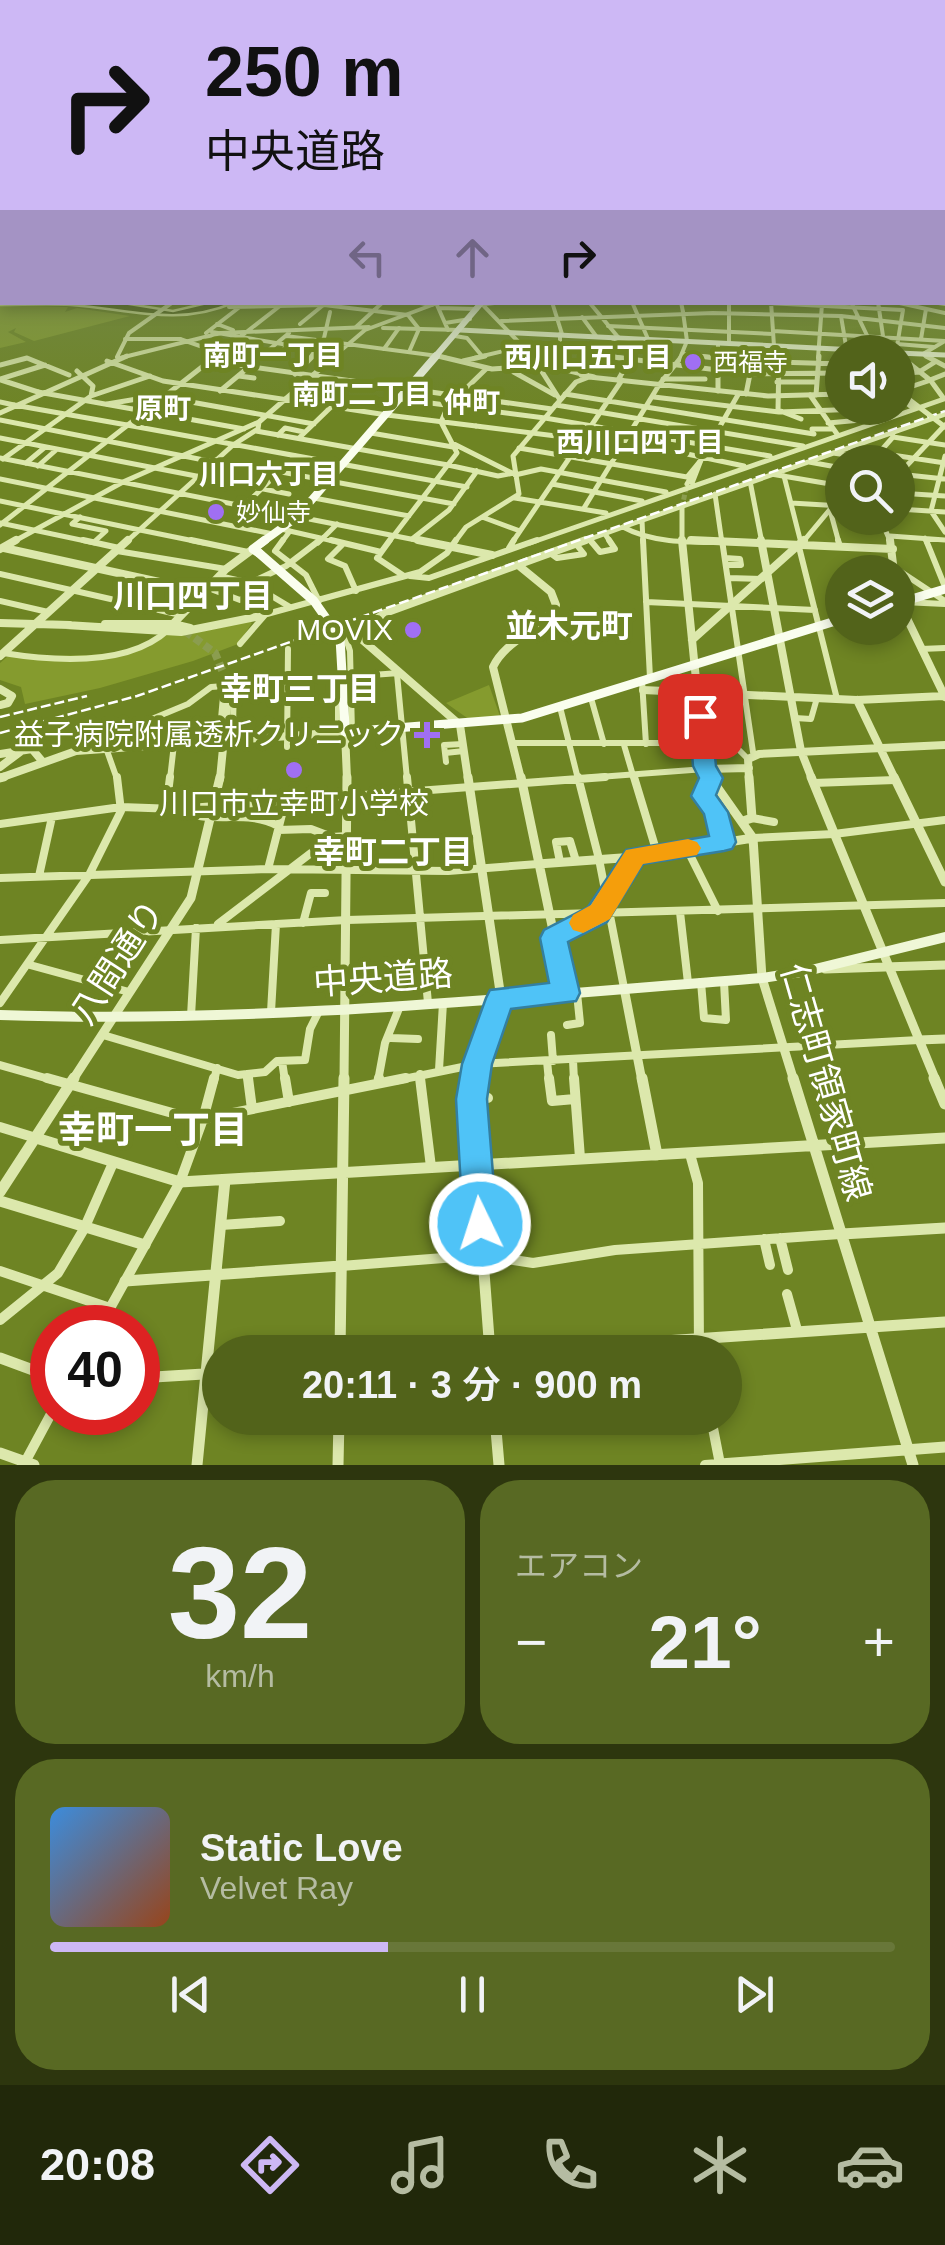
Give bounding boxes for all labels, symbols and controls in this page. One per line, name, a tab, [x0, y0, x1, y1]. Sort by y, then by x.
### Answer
text: 250 m	[205, 33, 403, 111]
icon: right	[40, 40, 170, 170]
text: 中央道路	[205, 126, 385, 177]
icon: left	[340, 230, 395, 285]
icon: ahead	[445, 230, 500, 285]
icon: right	[550, 230, 605, 285]
map controls	[825, 335, 915, 645]
button: sound	[825, 335, 915, 425]
district label: 南町一丁目	[203, 340, 343, 371]
district label: 西川口五丁目	[504, 342, 672, 373]
place label: 西福寺	[713, 348, 788, 376]
marker: 西福寺	[682, 351, 704, 373]
district label: 南町二丁目	[292, 379, 432, 410]
district label: 仲町	[444, 387, 500, 418]
district label: 原町	[135, 393, 191, 424]
district label: 西川口四丁目	[556, 427, 724, 458]
button: search	[825, 445, 915, 535]
district label: 川口六丁目	[199, 459, 339, 490]
place label: 妙仙寺	[236, 498, 311, 526]
marker: 妙仙寺	[205, 501, 227, 523]
button: layers	[825, 555, 915, 645]
district label: 川口四丁目	[113, 578, 273, 614]
district label: 並木元町	[505, 608, 633, 644]
place label: MOVIX	[296, 613, 393, 646]
marker: MOVIX	[402, 619, 424, 641]
district label: 幸町三丁目	[220, 671, 380, 707]
pin	[658, 674, 743, 759]
icon: arrive	[673, 689, 728, 744]
place label: 益子病院附属透析クリニック	[14, 718, 404, 751]
marker: 益子病院附属透析クリニック	[414, 722, 440, 748]
marker: 川口市立幸町小学校	[283, 759, 305, 781]
place label: 川口市立幸町小学校	[159, 787, 429, 820]
district label: 幸町二丁目	[313, 834, 473, 870]
street label: 八間通り	[62, 892, 171, 1031]
street label: 中央道路	[312, 953, 454, 1002]
street label: 仁志町領家町線	[774, 959, 879, 1205]
district label: 幸町一丁目	[58, 1109, 248, 1151]
position arrow	[428, 1172, 532, 1276]
speed limit sign: 40	[30, 1305, 160, 1435]
text: 20:11 · 3 分 · 900 m	[302, 1364, 642, 1406]
text: 32	[168, 1520, 312, 1666]
text: エアコン	[515, 1548, 643, 1584]
text: 21°	[648, 1600, 762, 1684]
text: −	[515, 1611, 547, 1673]
text: +	[863, 1611, 895, 1673]
text: km/h	[205, 1658, 275, 1694]
text: Static Love	[200, 1827, 403, 1869]
text: Velvet Ray	[200, 1870, 353, 1906]
icon: previous	[163, 1967, 218, 2022]
icon: pause	[445, 1967, 500, 2022]
icon: next	[727, 1967, 782, 2022]
icon: directions	[235, 2130, 305, 2200]
icon: music	[385, 2130, 455, 2200]
icon: phone	[535, 2130, 605, 2200]
icon: climate	[685, 2130, 755, 2200]
icon: car	[835, 2130, 905, 2200]
text: 20:08	[40, 2139, 155, 2190]

